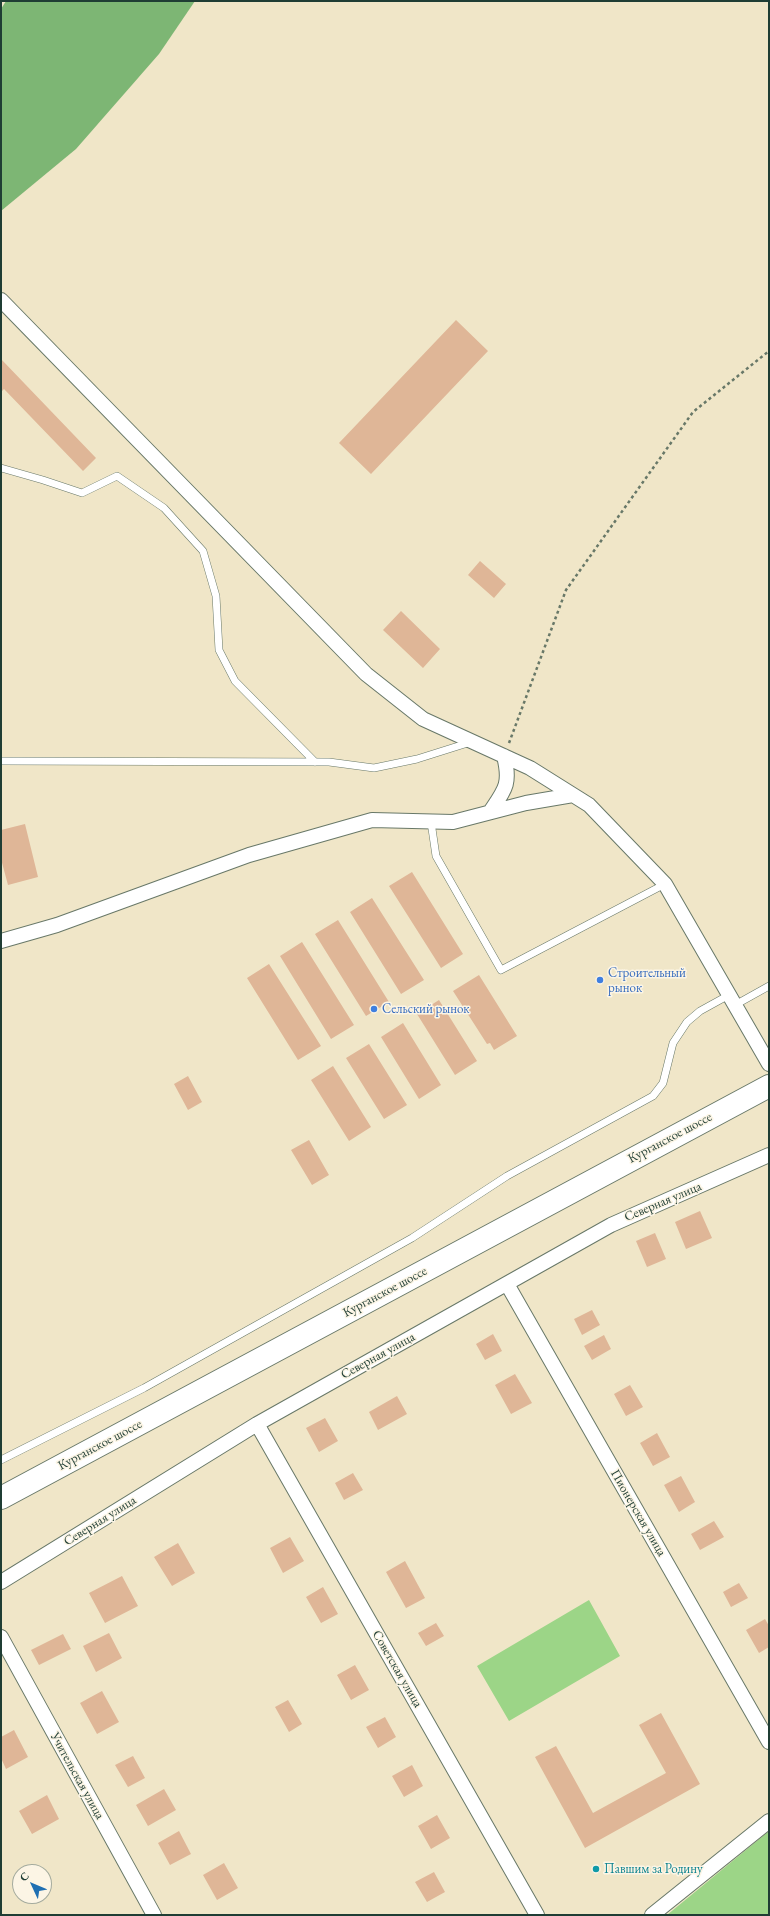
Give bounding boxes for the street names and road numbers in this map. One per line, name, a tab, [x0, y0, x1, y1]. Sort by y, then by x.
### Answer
street label: Курганское шоссе	[625, 1109, 715, 1167]
street label: Северная улица	[622, 1179, 704, 1225]
street label: Курганское шоссе	[340, 1263, 430, 1321]
street label: Северная улица	[338, 1329, 418, 1383]
street label: Курганское шоссе	[55, 1416, 145, 1474]
street label: Пионерская улица	[607, 1467, 669, 1559]
street label: Северная улица	[61, 1493, 139, 1549]
street label: Советская улица	[369, 1628, 425, 1710]
street label: Учительская улица	[47, 1730, 107, 1822]

